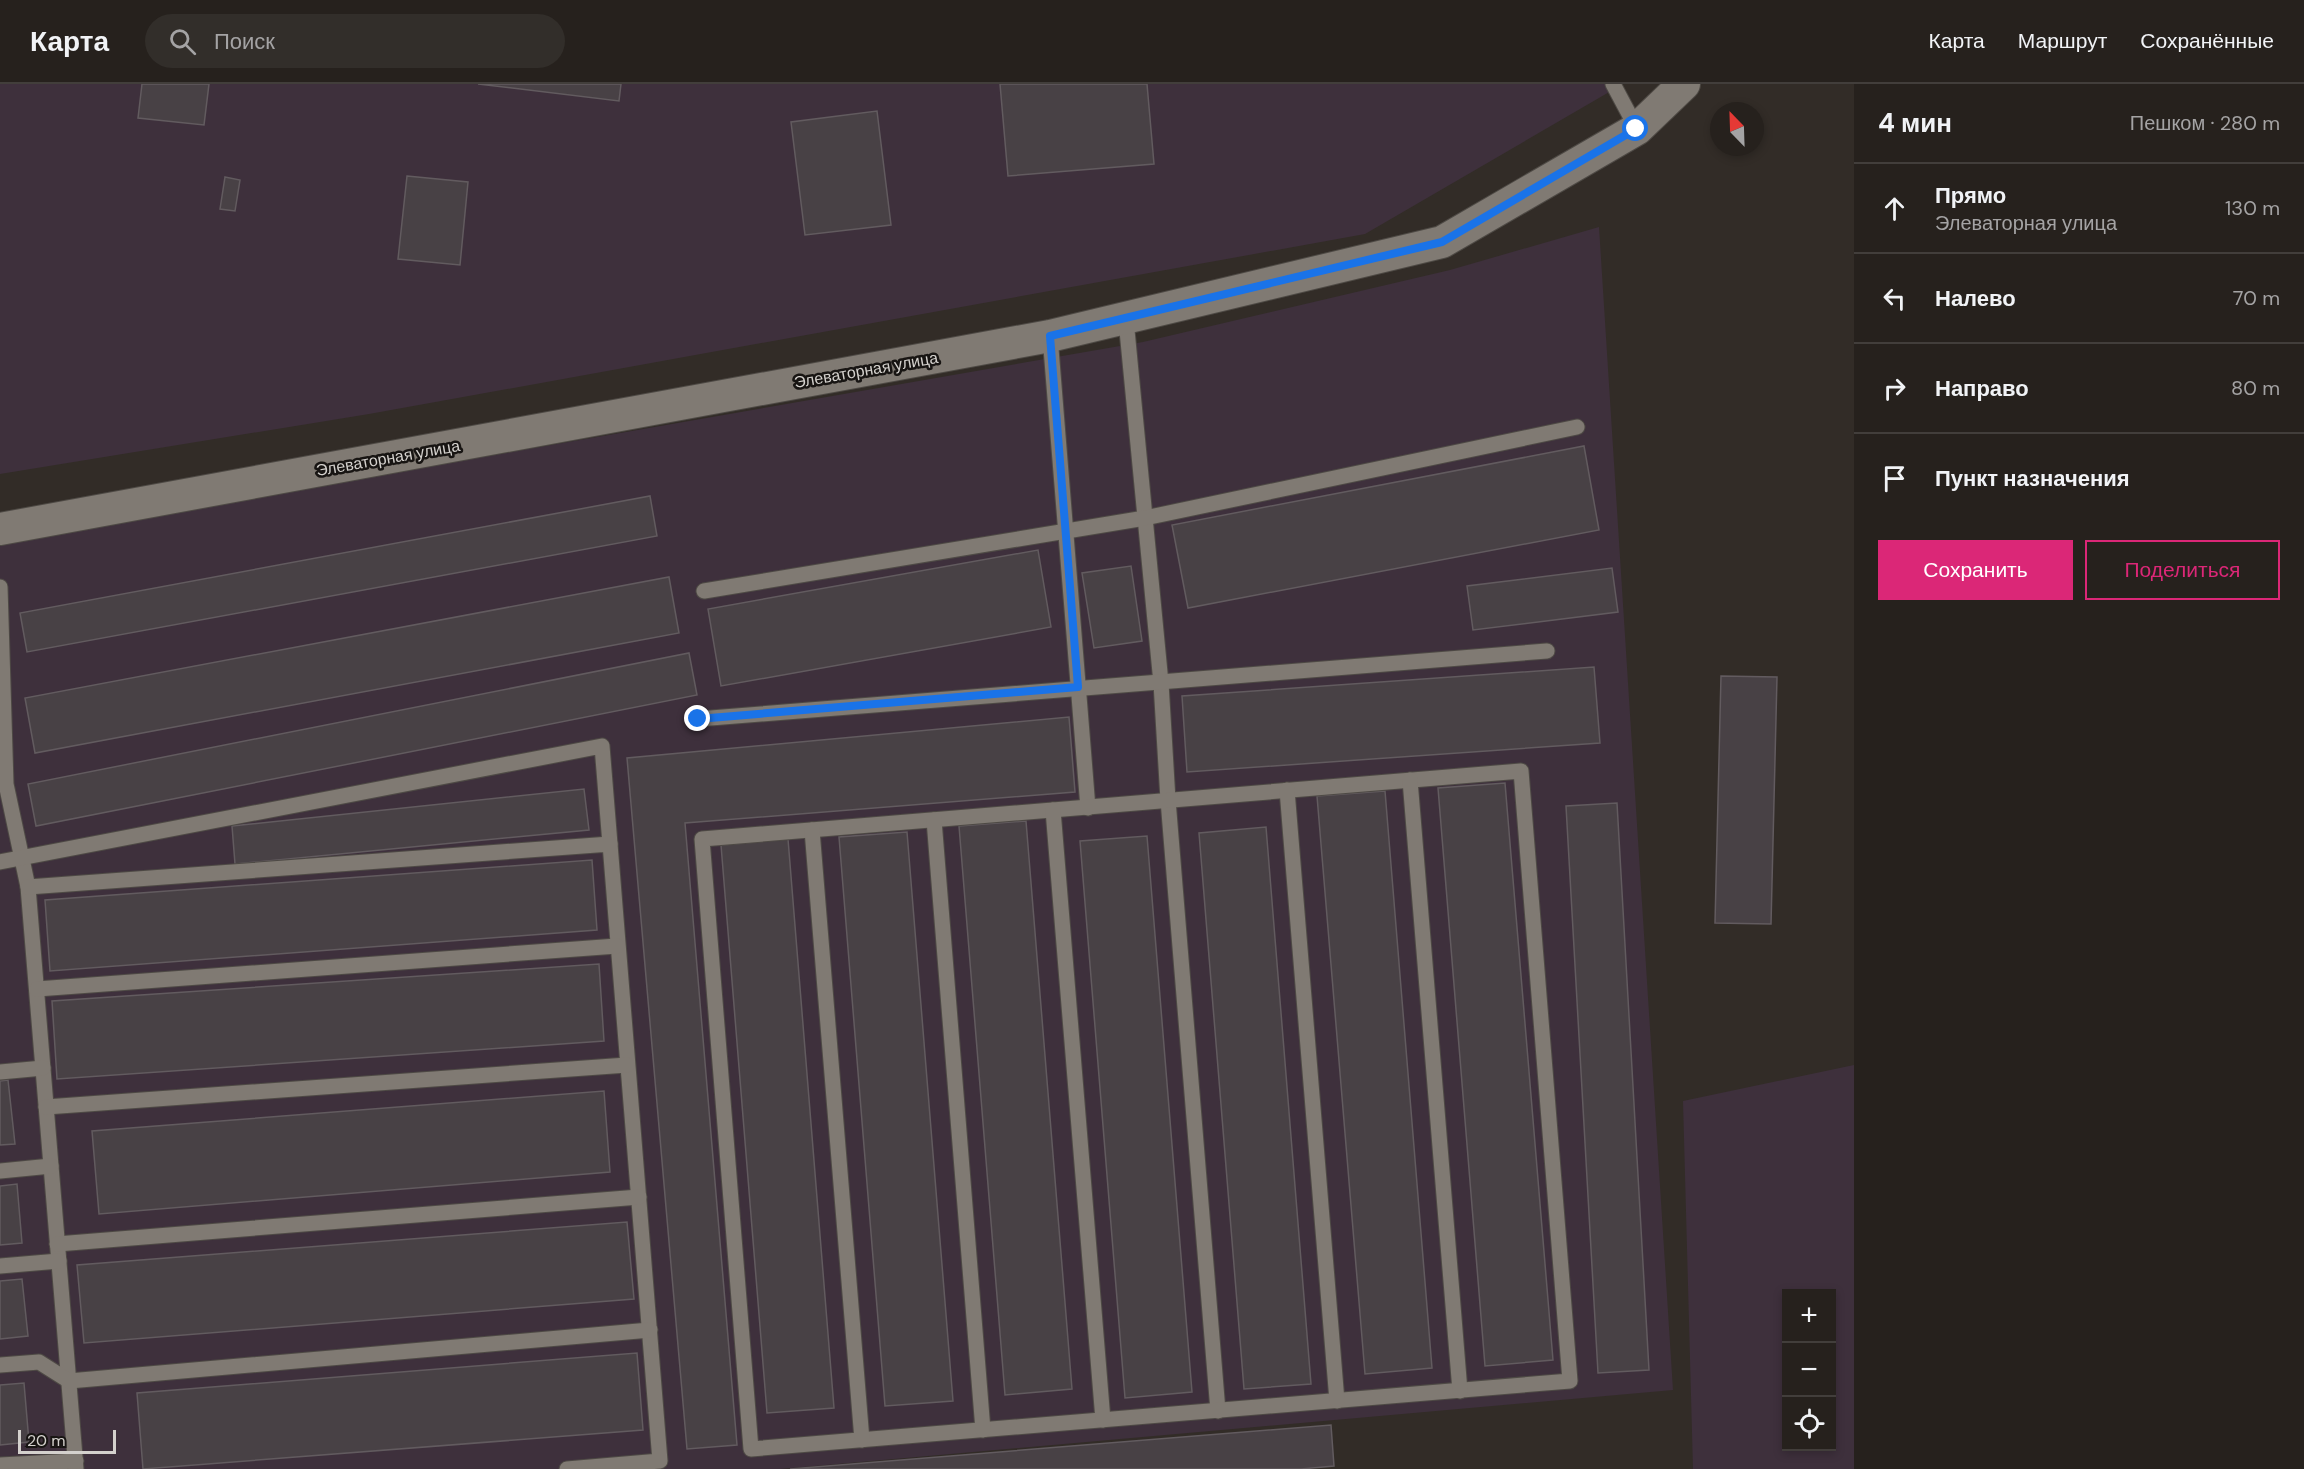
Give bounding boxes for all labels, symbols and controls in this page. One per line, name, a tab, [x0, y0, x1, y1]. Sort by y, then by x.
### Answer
search box	[145, 14, 565, 68]
text: Карта	[30, 23, 109, 60]
icon: search	[166, 25, 199, 58]
text: Поиск	[214, 27, 275, 56]
text: Карта	[1929, 27, 1985, 55]
text: Маршрут	[2018, 27, 2107, 55]
text: Сохранённые	[2140, 27, 2274, 55]
north arrow	[1710, 102, 1764, 156]
text: 4 мин	[1878, 106, 1952, 140]
text: Пешком · 280 m	[2130, 110, 2280, 136]
route start	[1622, 115, 1648, 141]
text: Прямо	[1935, 181, 2006, 210]
icon: ahead	[1878, 192, 1911, 225]
text: 130 m	[2225, 195, 2280, 221]
text: Элеваторная улица	[1935, 210, 2117, 236]
icon: left	[1878, 282, 1911, 315]
text: Налево	[1935, 284, 2016, 313]
text: 70 m	[2233, 285, 2280, 311]
street label: Элеваторная улица	[792, 347, 940, 393]
icon: right	[1878, 372, 1911, 405]
text: Направо	[1935, 374, 2029, 403]
text: 80 m	[2231, 375, 2280, 401]
street label: Элеваторная улица	[314, 435, 462, 481]
icon: arrive	[1878, 462, 1911, 495]
text: Пункт назначения	[1935, 464, 2130, 493]
button: Сохранить	[1878, 540, 2073, 600]
button: Поделиться	[2085, 540, 2280, 600]
route end	[684, 705, 710, 731]
map controls	[1782, 1289, 1836, 1451]
button: +	[1782, 1289, 1836, 1343]
button: −	[1782, 1343, 1836, 1397]
button: locate	[1782, 1397, 1836, 1451]
scale bar	[18, 1427, 116, 1454]
text: 20 m	[27, 1430, 66, 1451]

